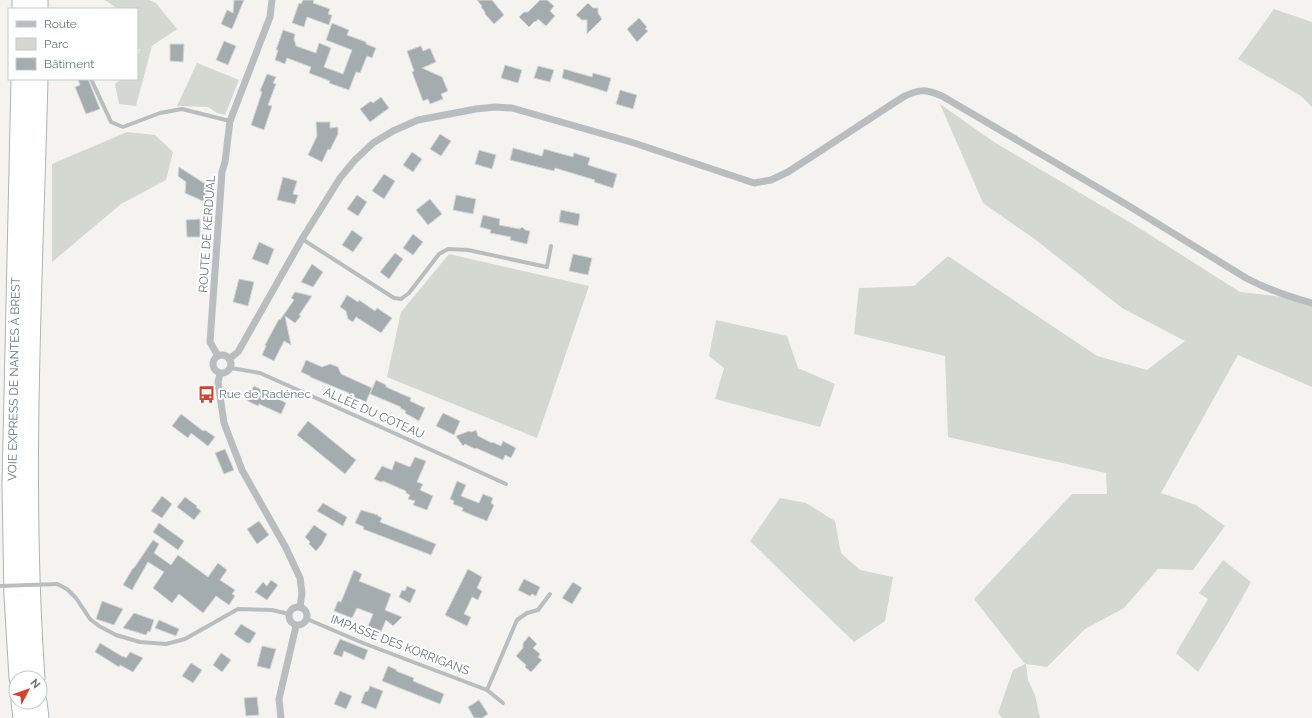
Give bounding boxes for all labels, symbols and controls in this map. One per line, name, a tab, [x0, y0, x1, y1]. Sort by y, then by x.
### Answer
legend	[8, 8, 138, 80]
text: Route	[44, 17, 77, 31]
text: Parc	[44, 37, 69, 51]
text: Bâtiment	[44, 57, 94, 71]
street label: ROUTE DE KERDUAL	[196, 175, 218, 293]
street label: VOIE EXPRESS DE NANTES À BREST	[5, 276, 23, 481]
bus stop icon: Rue de Radénec	[196, 384, 216, 404]
street label: ALLÉE DU COTEAU	[321, 384, 427, 442]
place label: Rue de Radénec	[219, 387, 311, 401]
street label: IMPASSE DES KORRIGANS	[329, 612, 471, 678]
north arrow	[8, 670, 48, 710]
text: N	[28, 676, 43, 691]

